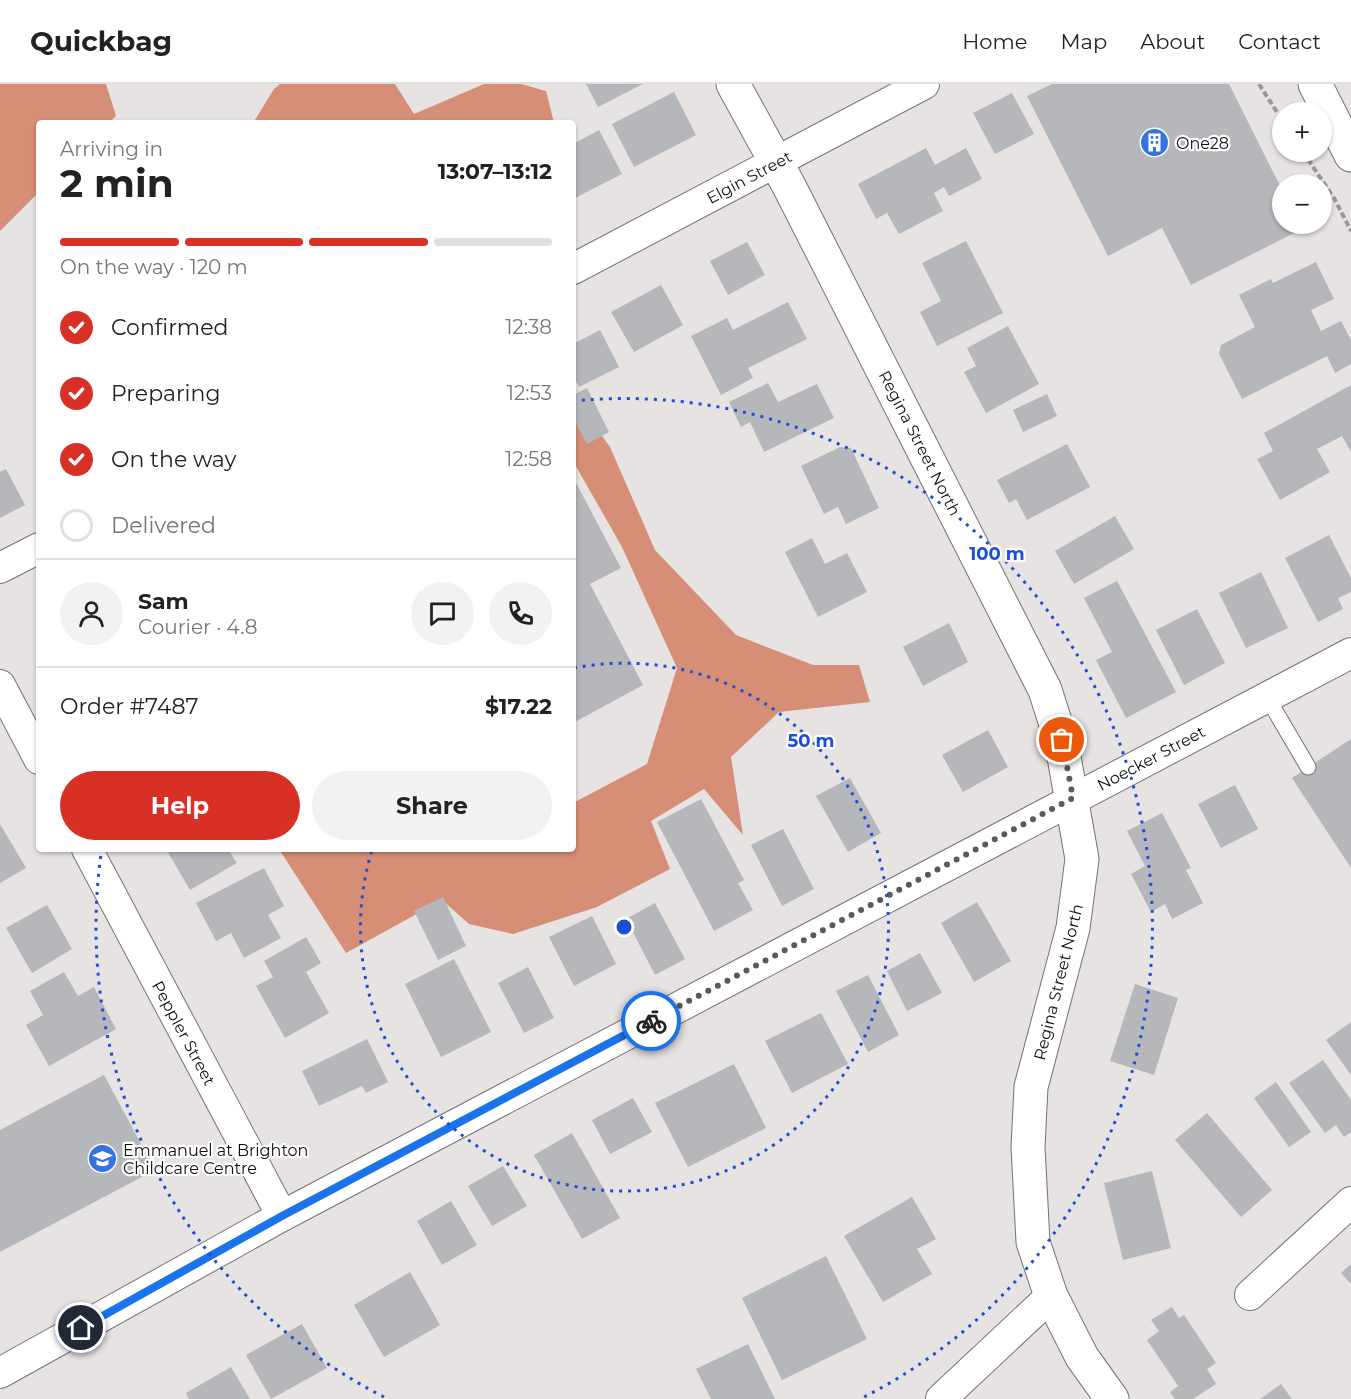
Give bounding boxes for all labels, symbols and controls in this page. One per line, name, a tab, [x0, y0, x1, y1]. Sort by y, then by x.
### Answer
text: Quickbag	[30, 24, 172, 58]
text: Home	[962, 29, 1027, 54]
text: Map	[1060, 29, 1107, 54]
text: About	[1140, 29, 1205, 54]
text: Contact	[1238, 29, 1321, 54]
map controls	[1272, 102, 1332, 234]
button: +	[1272, 102, 1332, 162]
building icon: One28	[1139, 127, 1171, 159]
place label: One28	[1176, 134, 1229, 153]
text: Arriving in	[60, 137, 163, 161]
street label: Elgin Street	[703, 147, 795, 208]
text: 13:07–13:12	[438, 158, 552, 185]
text: 2 min	[60, 159, 174, 207]
button: −	[1272, 174, 1332, 234]
text: On the way · 120 m	[60, 255, 248, 279]
icon: check	[60, 311, 93, 344]
text: Confirmed	[111, 314, 228, 341]
text: 12:38	[505, 315, 552, 339]
street label: Regina Street North	[875, 367, 964, 519]
icon: check	[60, 377, 93, 410]
text: Preparing	[111, 380, 220, 407]
text: 12:53	[507, 381, 552, 405]
icon: check	[60, 443, 93, 476]
text: On the way	[111, 446, 236, 473]
text: 12:58	[505, 447, 552, 471]
text: Delivered	[111, 512, 216, 539]
text: 100 m	[969, 543, 1025, 565]
button: person	[60, 582, 123, 645]
button: chat	[411, 582, 474, 645]
button: phone	[489, 582, 552, 645]
text: Sam	[138, 588, 189, 615]
text: Courier · 4.8	[138, 615, 257, 639]
text: Order #7487	[60, 693, 198, 720]
text: $17.22	[485, 693, 552, 720]
pin	[1036, 714, 1087, 765]
street label: Noecker Street	[1094, 722, 1209, 795]
icon: bag	[1045, 723, 1078, 756]
text: 50 m	[788, 730, 834, 752]
button: Help	[60, 771, 300, 840]
button: Share	[312, 771, 552, 840]
street label: Regina Street North	[1030, 902, 1087, 1062]
centre of rings	[614, 917, 634, 937]
street label: Peppler Street	[148, 978, 219, 1089]
courier	[621, 991, 681, 1051]
icon: bike	[635, 1005, 668, 1038]
place label: Emmanuel at Brighton Childcare Centre	[123, 1141, 308, 1178]
school or university icon: Emmanuel at Brighton Childcare Centre	[86, 1143, 118, 1175]
pin	[55, 1302, 106, 1353]
icon: home	[64, 1311, 97, 1344]

